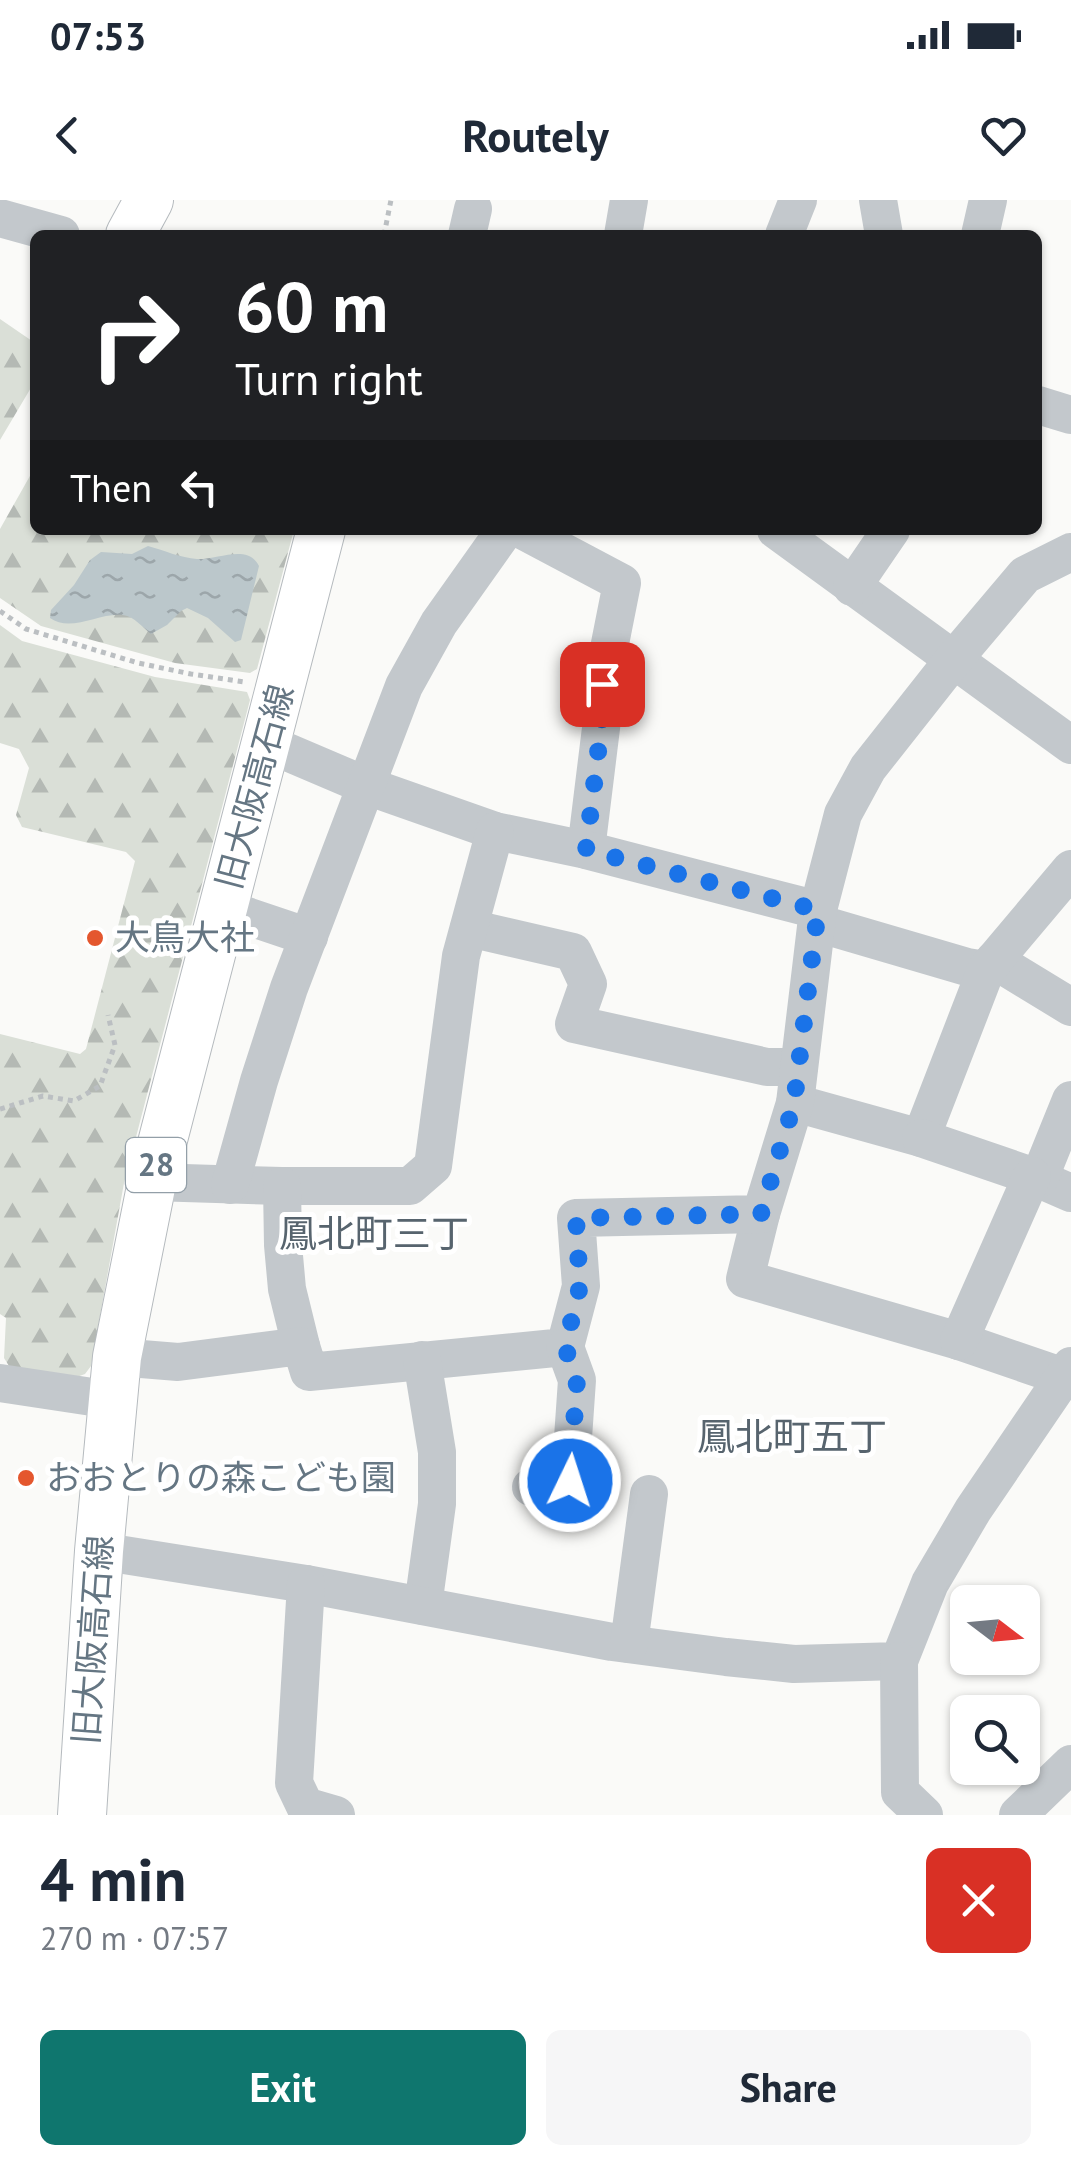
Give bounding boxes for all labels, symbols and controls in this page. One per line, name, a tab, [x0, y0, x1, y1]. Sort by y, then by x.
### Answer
text: 07:53	[50, 11, 146, 60]
text: Routely	[462, 106, 609, 164]
icon: back	[40, 108, 95, 163]
icon: heart	[976, 108, 1031, 163]
text: 60 m	[235, 261, 388, 351]
icon: right	[70, 270, 200, 400]
text: Turn right	[235, 349, 423, 407]
icon: left	[172, 460, 227, 515]
text: Then	[70, 463, 152, 512]
pin	[560, 642, 645, 727]
icon: arrive	[575, 657, 630, 712]
street label: 旧大阪高石線	[205, 679, 303, 894]
place label: 大鳥大社	[115, 914, 255, 960]
marker: 大鳥大社	[84, 927, 106, 949]
road number: 28	[126, 1138, 186, 1192]
district label: 鳳北町三丁	[279, 1208, 469, 1257]
district label: 鳳北町五丁	[697, 1411, 887, 1460]
position arrow	[518, 1429, 622, 1533]
place label: おおとりの森こども園	[46, 1454, 396, 1500]
marker: おおとりの森こども園	[15, 1467, 37, 1489]
street label: 旧大阪高石線	[62, 1534, 122, 1746]
north arrow	[950, 1585, 1040, 1675]
map controls	[950, 1585, 1040, 1785]
button: search	[950, 1695, 1040, 1785]
text: 4 min	[40, 1840, 186, 1918]
button: close	[926, 1848, 1031, 1953]
text: 270 m · 07:57	[40, 1917, 229, 1959]
button: Exit	[40, 2030, 526, 2145]
button: Share	[546, 2030, 1031, 2145]

